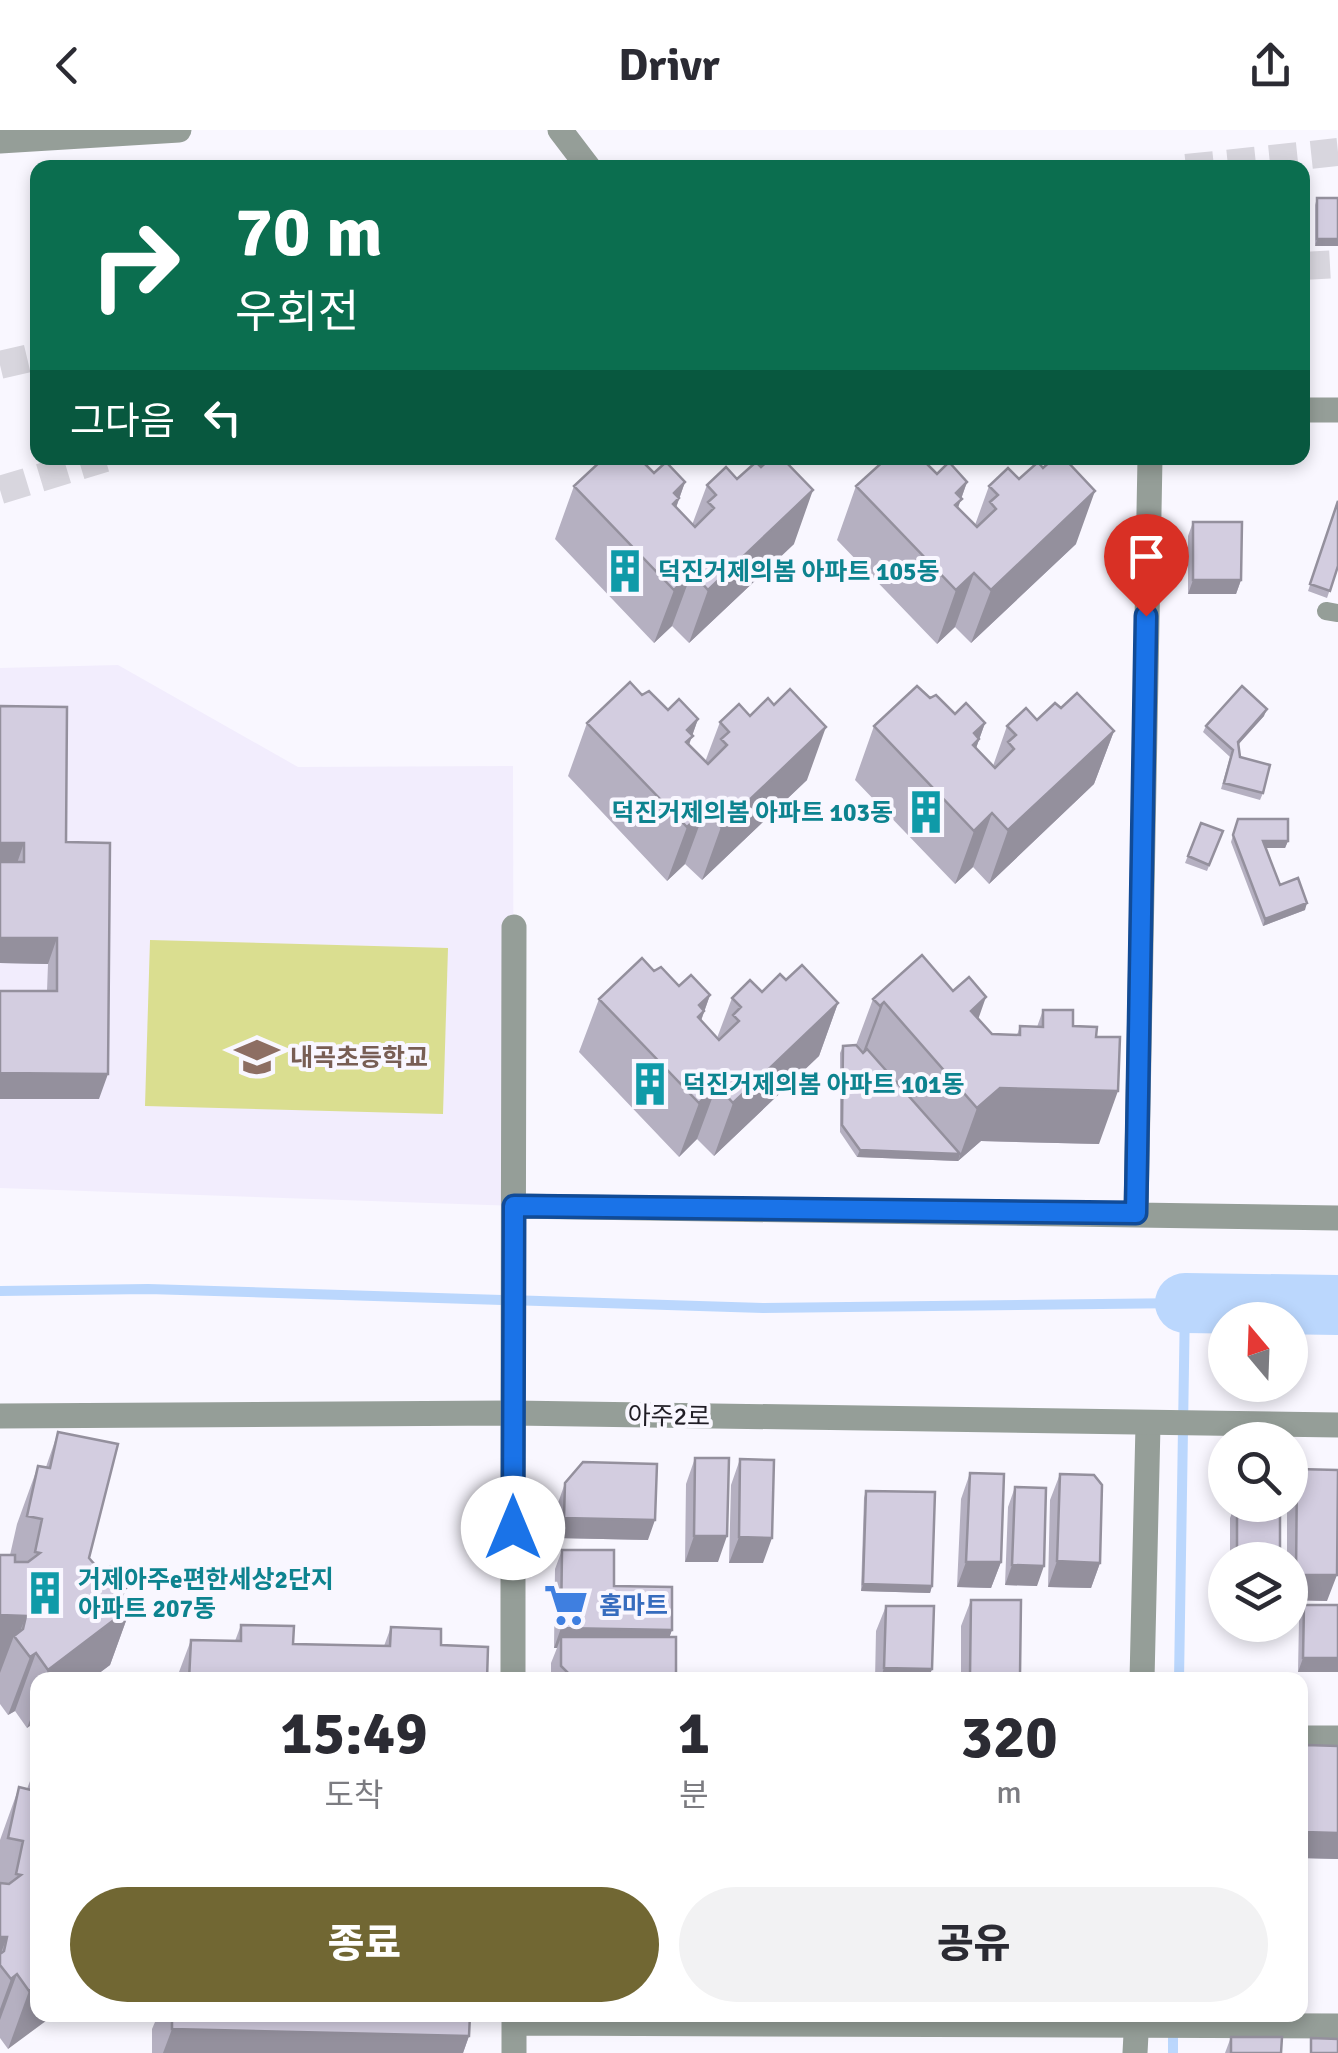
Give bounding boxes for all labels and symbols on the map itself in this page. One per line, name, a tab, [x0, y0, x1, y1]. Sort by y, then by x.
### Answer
pin	[1104, 514, 1189, 617]
building icon: 덕진거제의봄 아파트 105동	[601, 547, 649, 595]
place label: 덕진거제의봄 아파트 105동	[658, 556, 940, 587]
building icon: 덕진거제의봄 아파트 103동	[902, 788, 950, 836]
place label: 덕진거제의봄 아파트 103동	[611, 797, 893, 828]
school or university icon: 내곡초등학교	[233, 1033, 281, 1081]
place label: 내곡초등학교	[290, 1042, 428, 1073]
building icon: 덕진거제의봄 아파트 101동	[626, 1060, 674, 1108]
place label: 덕진거제의봄 아파트 101동	[683, 1069, 965, 1100]
north arrow	[1208, 1302, 1308, 1402]
street label: 아주2로	[627, 1400, 711, 1432]
position arrow	[461, 1476, 565, 1580]
place label: 거제아주e편한세상2단지 아파트 207동	[78, 1564, 334, 1624]
building icon: 거제아주e편한세상2단지 아파트 207동	[21, 1569, 69, 1617]
supermarket icon: 홈마트	[542, 1581, 590, 1629]
place label: 홈마트	[599, 1590, 668, 1621]

